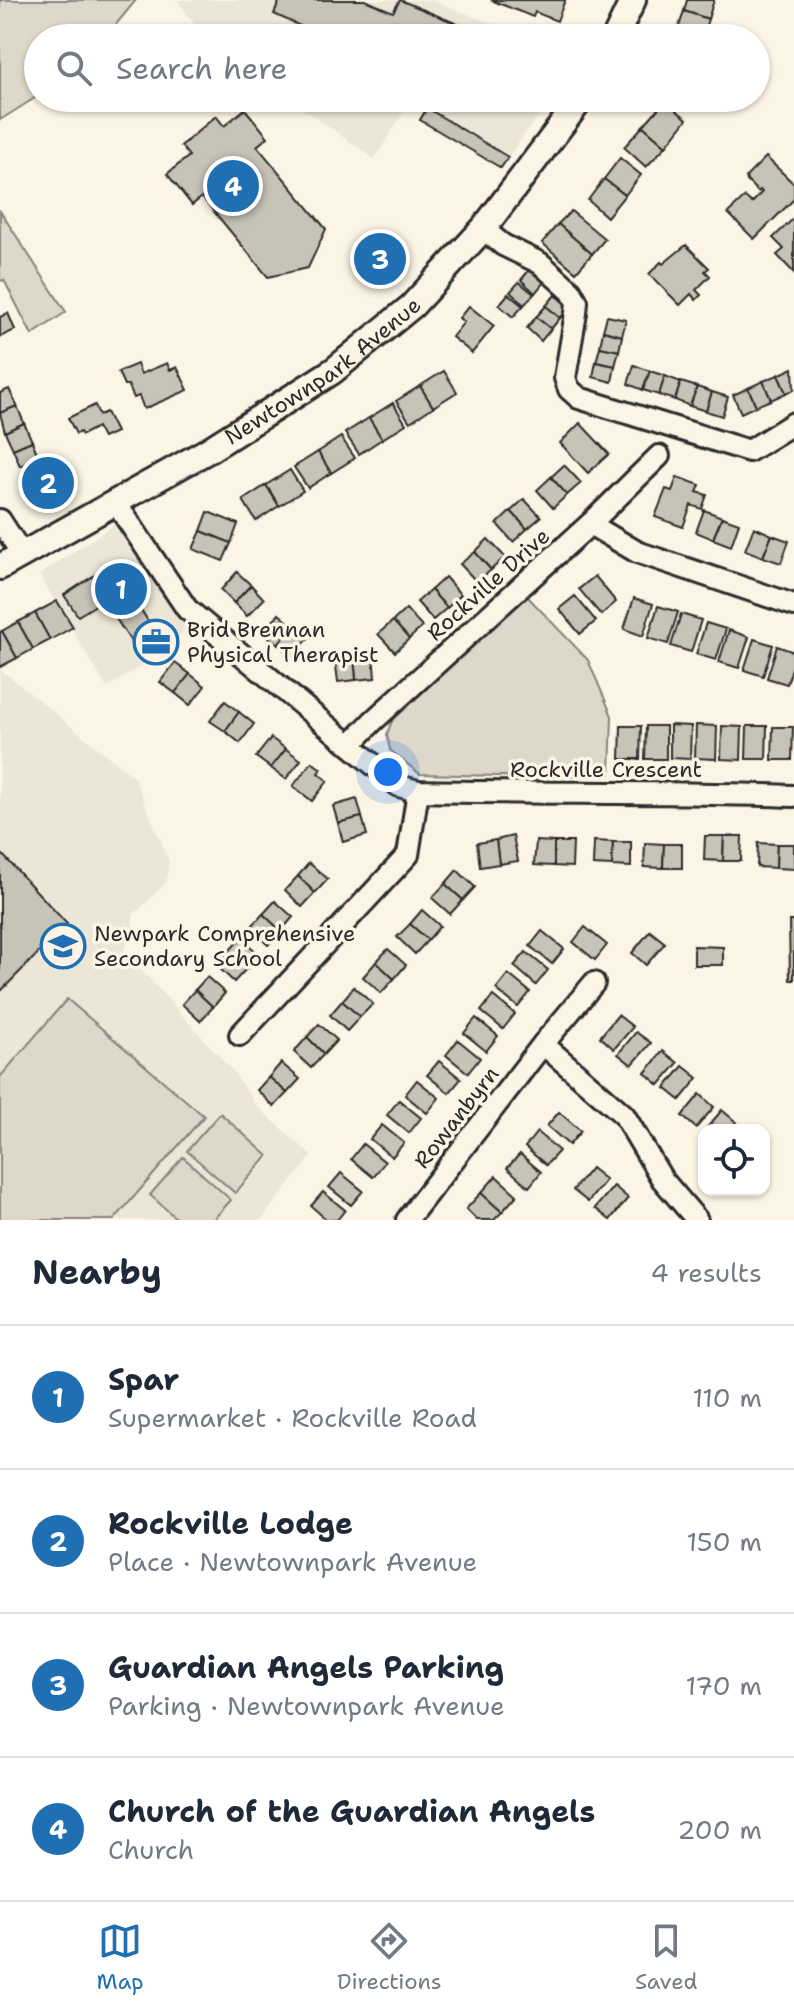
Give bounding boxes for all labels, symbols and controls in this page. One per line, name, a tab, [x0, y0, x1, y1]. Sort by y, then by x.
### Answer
search box	[24, 24, 770, 112]
icon: search	[52, 46, 96, 90]
text: Search here	[116, 48, 287, 89]
pin: 4	[207, 156, 259, 216]
pin: 3	[354, 229, 406, 289]
street label: Newtownpark Avenue	[219, 291, 428, 451]
pin: 2	[22, 453, 74, 513]
street label: Rockville Drive	[421, 521, 556, 647]
pin: 1	[95, 559, 147, 619]
place label: Brid Brennan Physical Therapist	[187, 615, 379, 669]
office icon: Brid Brennan Physical Therapist	[132, 618, 180, 666]
your location	[368, 752, 408, 792]
street label: Rockville Crescent	[510, 755, 702, 784]
place label: Newpark Comprehensive Secondary School	[94, 919, 355, 973]
school or university icon: Newpark Comprehensive Secondary School	[39, 922, 87, 970]
street label: Rowanbyrn	[407, 1060, 505, 1174]
map controls	[698, 1124, 770, 1196]
button: locate	[698, 1124, 770, 1196]
text: Nearby	[32, 1249, 162, 1295]
text: 4 results	[650, 1255, 762, 1290]
text: Spar	[108, 1359, 179, 1400]
text: 1	[52, 1380, 64, 1415]
text: 110 m	[692, 1380, 762, 1415]
text: Supermarket · Rockville Road	[108, 1400, 477, 1435]
text: Rockville Lodge	[108, 1503, 353, 1544]
text: 2	[49, 1524, 67, 1559]
text: 150 m	[686, 1524, 762, 1559]
text: Place · Newtownpark Avenue	[108, 1544, 477, 1579]
text: Guardian Angels Parking	[108, 1647, 504, 1688]
text: 3	[49, 1668, 67, 1703]
text: 170 m	[685, 1668, 762, 1703]
text: Parking · Newtownpark Avenue	[108, 1688, 505, 1723]
text: Church of the Guardian Angels	[108, 1791, 595, 1832]
text: 4	[49, 1812, 67, 1847]
text: 200 m	[677, 1812, 762, 1847]
text: Church	[108, 1832, 194, 1867]
tab: Map	[97, 1919, 144, 1996]
tab: Directions	[337, 1919, 442, 1996]
tab: Saved	[635, 1919, 697, 1996]

